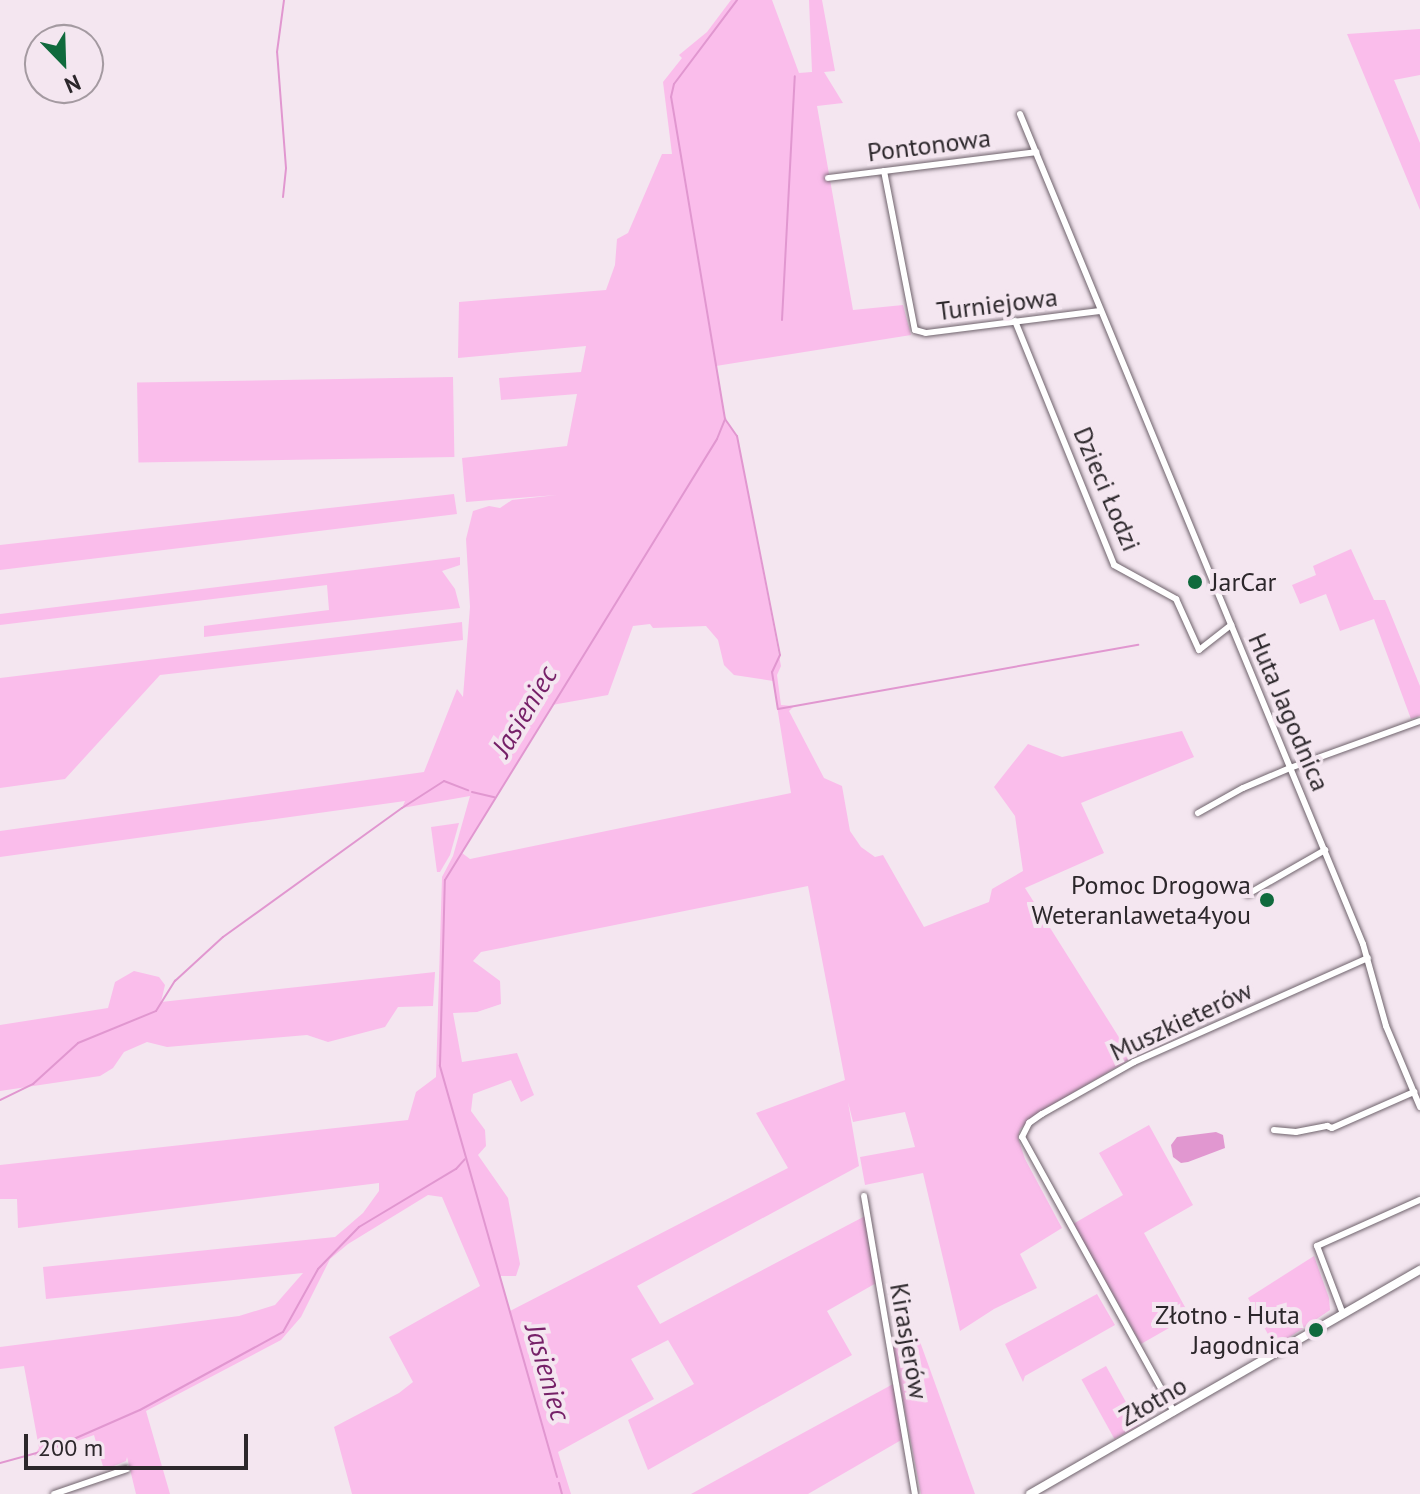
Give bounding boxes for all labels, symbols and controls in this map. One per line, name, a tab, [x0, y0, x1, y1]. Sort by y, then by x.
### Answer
north arrow	[24, 24, 104, 104]
text: N	[60, 69, 85, 100]
street label: Pontonowa	[866, 122, 992, 168]
street label: Turniejowa	[935, 281, 1059, 327]
street label: Dzieci Łodzi	[1067, 422, 1147, 556]
place label: JarCar	[1211, 566, 1276, 598]
marker: JarCar	[1186, 573, 1204, 591]
street label: Huta Jagodnica	[1242, 628, 1336, 796]
water label: Jasieniec	[484, 660, 564, 762]
place label: Pomoc Drogowa Weteranlaweta4you	[1031, 869, 1251, 930]
marker: Pomoc Drogowa Weteranlaweta4you	[1258, 891, 1276, 909]
street label: Muszkieterów	[1105, 975, 1257, 1067]
street label: Kirasjerów	[883, 1281, 935, 1401]
place label: Złotno - Huta Jagodnica	[1151, 1299, 1300, 1360]
water label: Jasieniec	[518, 1320, 578, 1424]
marker: Złotno - Huta Jagodnica	[1307, 1321, 1325, 1339]
street label: Złotno	[1114, 1369, 1192, 1433]
scale bar	[28, 1418, 252, 1468]
text: 200 m	[38, 1432, 103, 1463]

